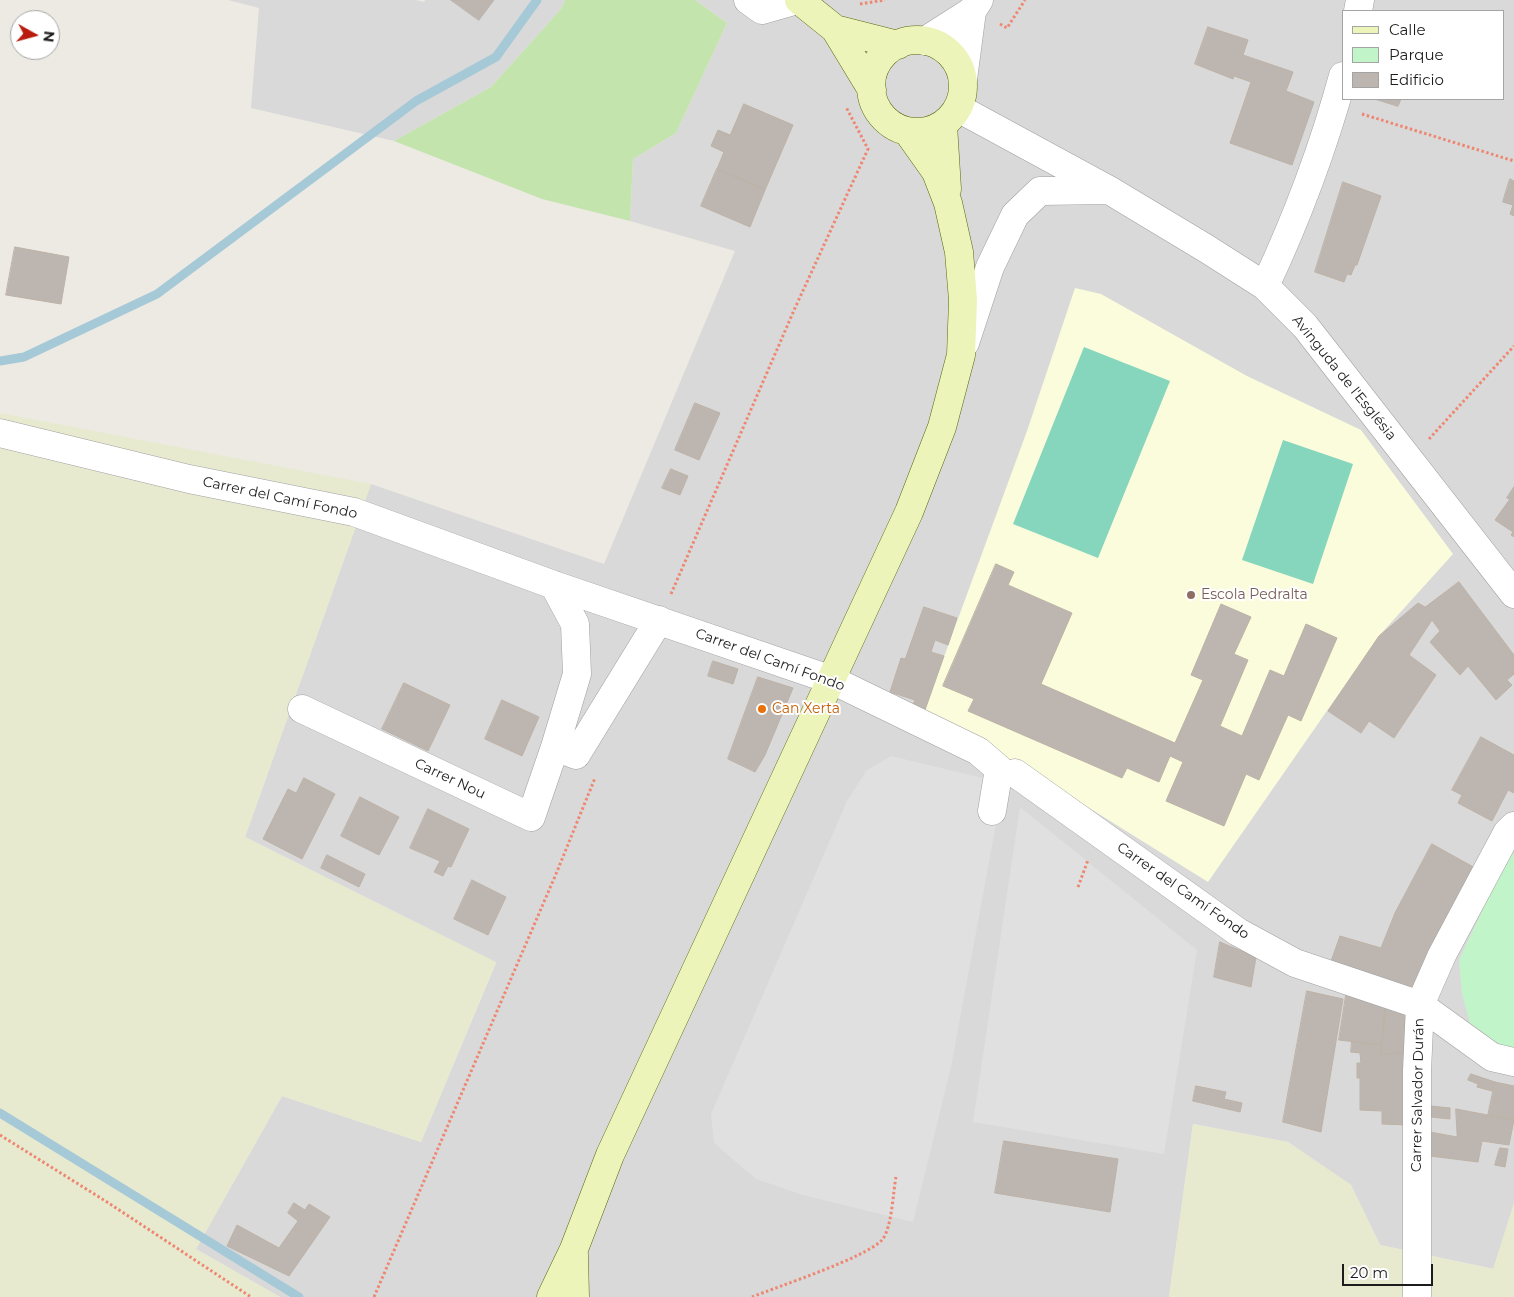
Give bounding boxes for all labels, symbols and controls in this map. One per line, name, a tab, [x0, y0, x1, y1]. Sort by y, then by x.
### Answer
north arrow	[10, 10, 60, 60]
legend	[1342, 10, 1504, 100]
text: Calle	[1389, 20, 1426, 39]
text: N	[39, 30, 59, 43]
text: Parque	[1389, 45, 1444, 64]
text: Edificio	[1389, 70, 1444, 89]
street label: Avinguda de l'Església	[1288, 312, 1400, 444]
street label: Carrer del Camí Fondo	[201, 473, 359, 523]
place label: Escola Pedralta	[1201, 587, 1308, 603]
marker: Escola Pedralta	[1185, 589, 1197, 601]
street label: Carrer del Camí Fondo	[693, 625, 847, 695]
place label: Can Xerta	[772, 701, 840, 717]
marker: Can Xerta	[756, 703, 768, 715]
street label: Carrer Nou	[412, 755, 488, 803]
street label: Carrer del Camí Fondo	[1114, 839, 1252, 943]
street label: Carrer Salvador Durán	[1408, 1018, 1428, 1172]
scale bar	[1344, 1254, 1435, 1286]
text: 20 m	[1350, 1263, 1388, 1282]

